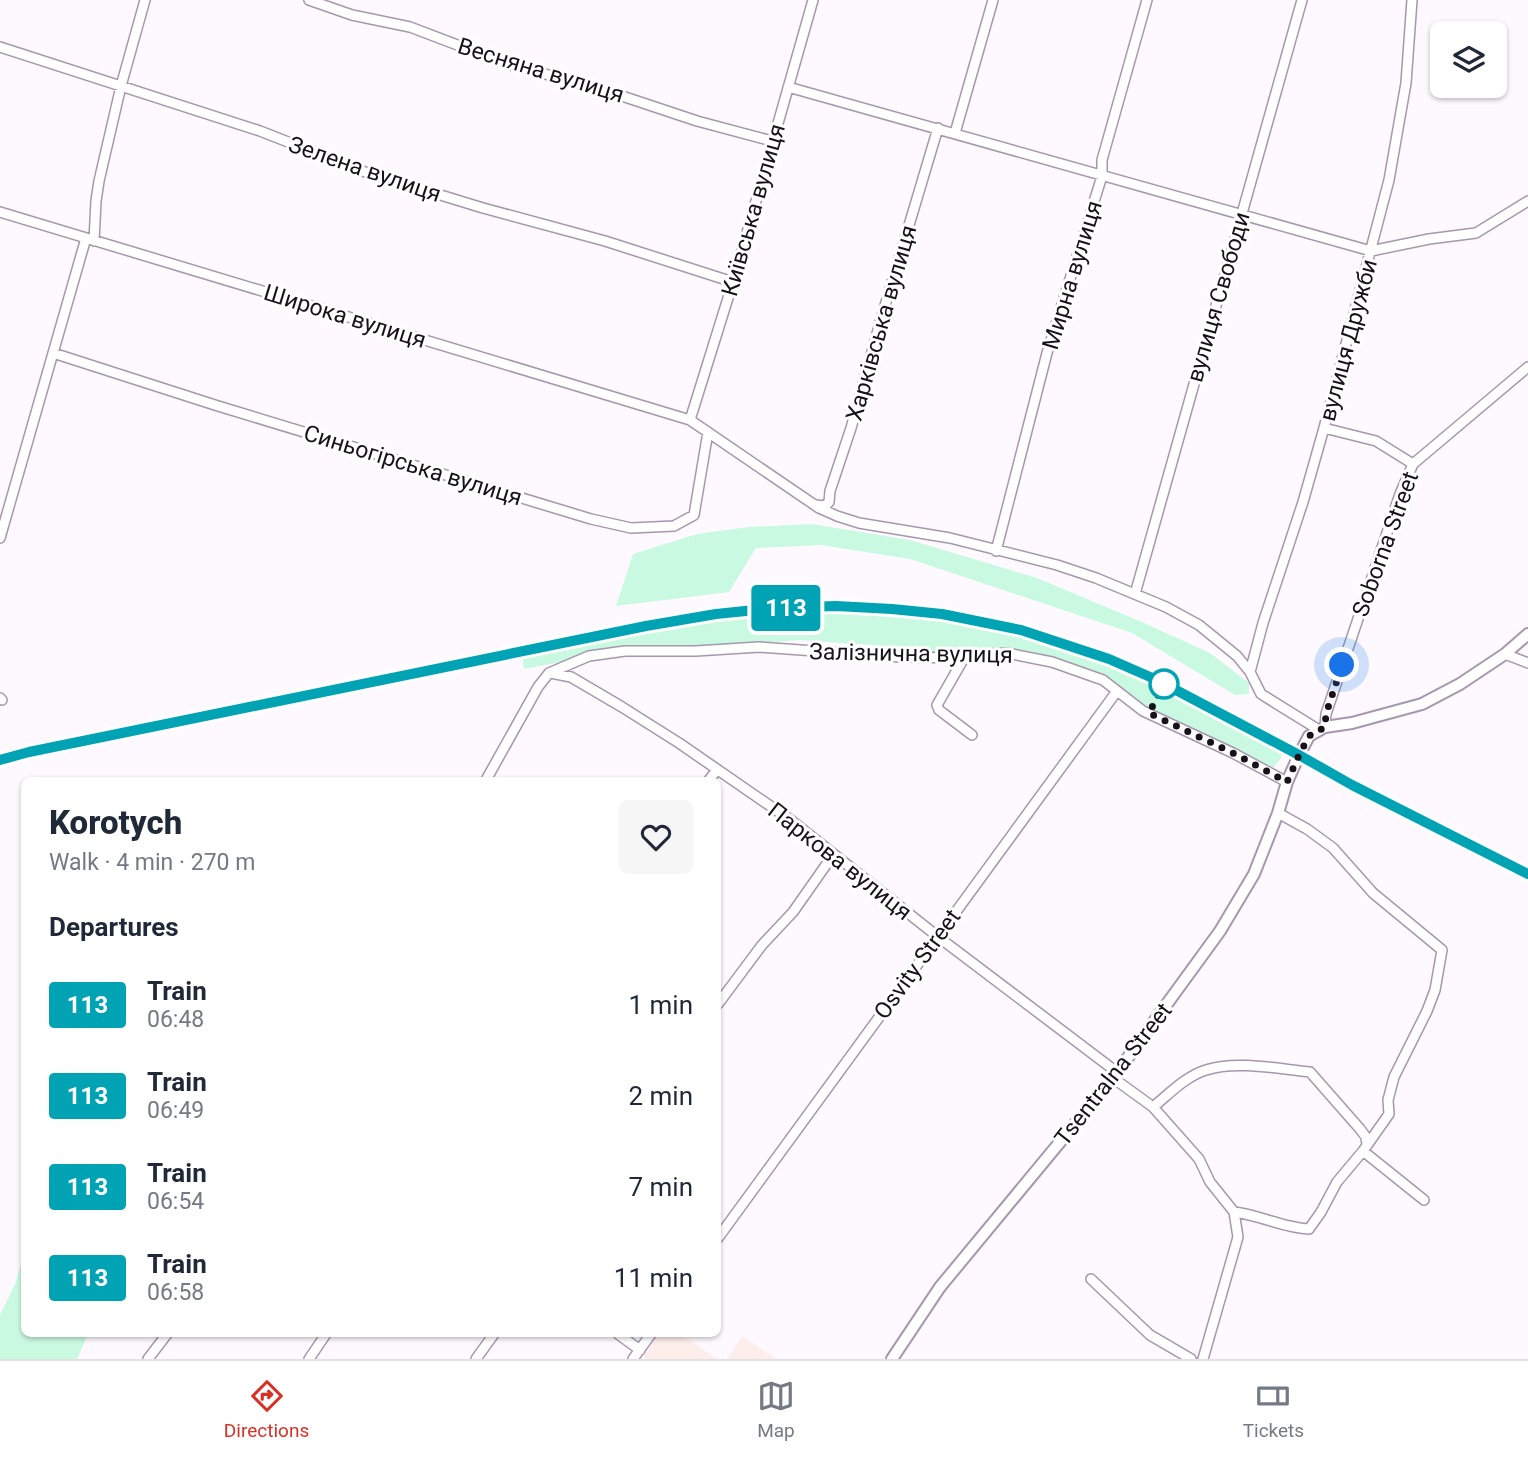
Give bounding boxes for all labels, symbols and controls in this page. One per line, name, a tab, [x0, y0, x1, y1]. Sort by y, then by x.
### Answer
map controls	[1430, 21, 1507, 98]
button: layers	[1430, 21, 1507, 98]
street label: Весняна вулиця	[455, 32, 627, 109]
street label: Київська вулиця	[716, 121, 791, 300]
street label: Зелена вулиця	[285, 131, 445, 208]
street label: Мирна вулиця	[1037, 197, 1108, 353]
street label: вулиця Свободи	[1181, 209, 1256, 385]
street label: Харківська вулиця	[841, 222, 922, 424]
street label: вулиця Дружби	[1314, 256, 1383, 424]
street label: Широка вулиця	[261, 279, 429, 354]
street label: Синьогірська вулиця	[300, 419, 525, 512]
street label: Soborna Street	[1347, 468, 1424, 620]
line badge: 113	[746, 585, 826, 631]
text: 113	[765, 594, 807, 622]
street label: Залізнична вулиця	[809, 638, 1013, 669]
your location	[1324, 647, 1359, 682]
unlabelled marker	[1149, 669, 1179, 699]
street label: Паркова вулиця	[762, 797, 917, 926]
button: heart	[619, 800, 693, 874]
text: Korotych	[49, 803, 182, 842]
text: Walk · 4 min · 270 m	[49, 849, 255, 876]
street label: Osvity Street	[869, 904, 966, 1024]
text: Departures	[49, 912, 179, 942]
text: Train	[147, 976, 207, 1006]
text: 1 min	[628, 990, 693, 1020]
text: 113	[67, 991, 108, 1019]
street label: Tsentralna Street	[1049, 998, 1178, 1151]
text: 06:48	[147, 1006, 204, 1033]
text: Train	[147, 1067, 207, 1097]
text: 2 min	[628, 1081, 693, 1111]
text: 113	[67, 1082, 108, 1110]
text: 06:49	[147, 1097, 204, 1124]
text: Train	[147, 1158, 207, 1188]
text: 7 min	[628, 1172, 693, 1202]
text: 113	[67, 1173, 108, 1201]
text: 06:54	[147, 1188, 204, 1215]
text: Train	[147, 1249, 207, 1279]
text: 11 min	[614, 1263, 693, 1293]
text: 113	[67, 1264, 108, 1292]
text: 06:58	[147, 1279, 204, 1306]
tab: Directions	[224, 1377, 309, 1442]
tab: Map	[757, 1377, 795, 1442]
tab: Tickets	[1243, 1377, 1304, 1442]

